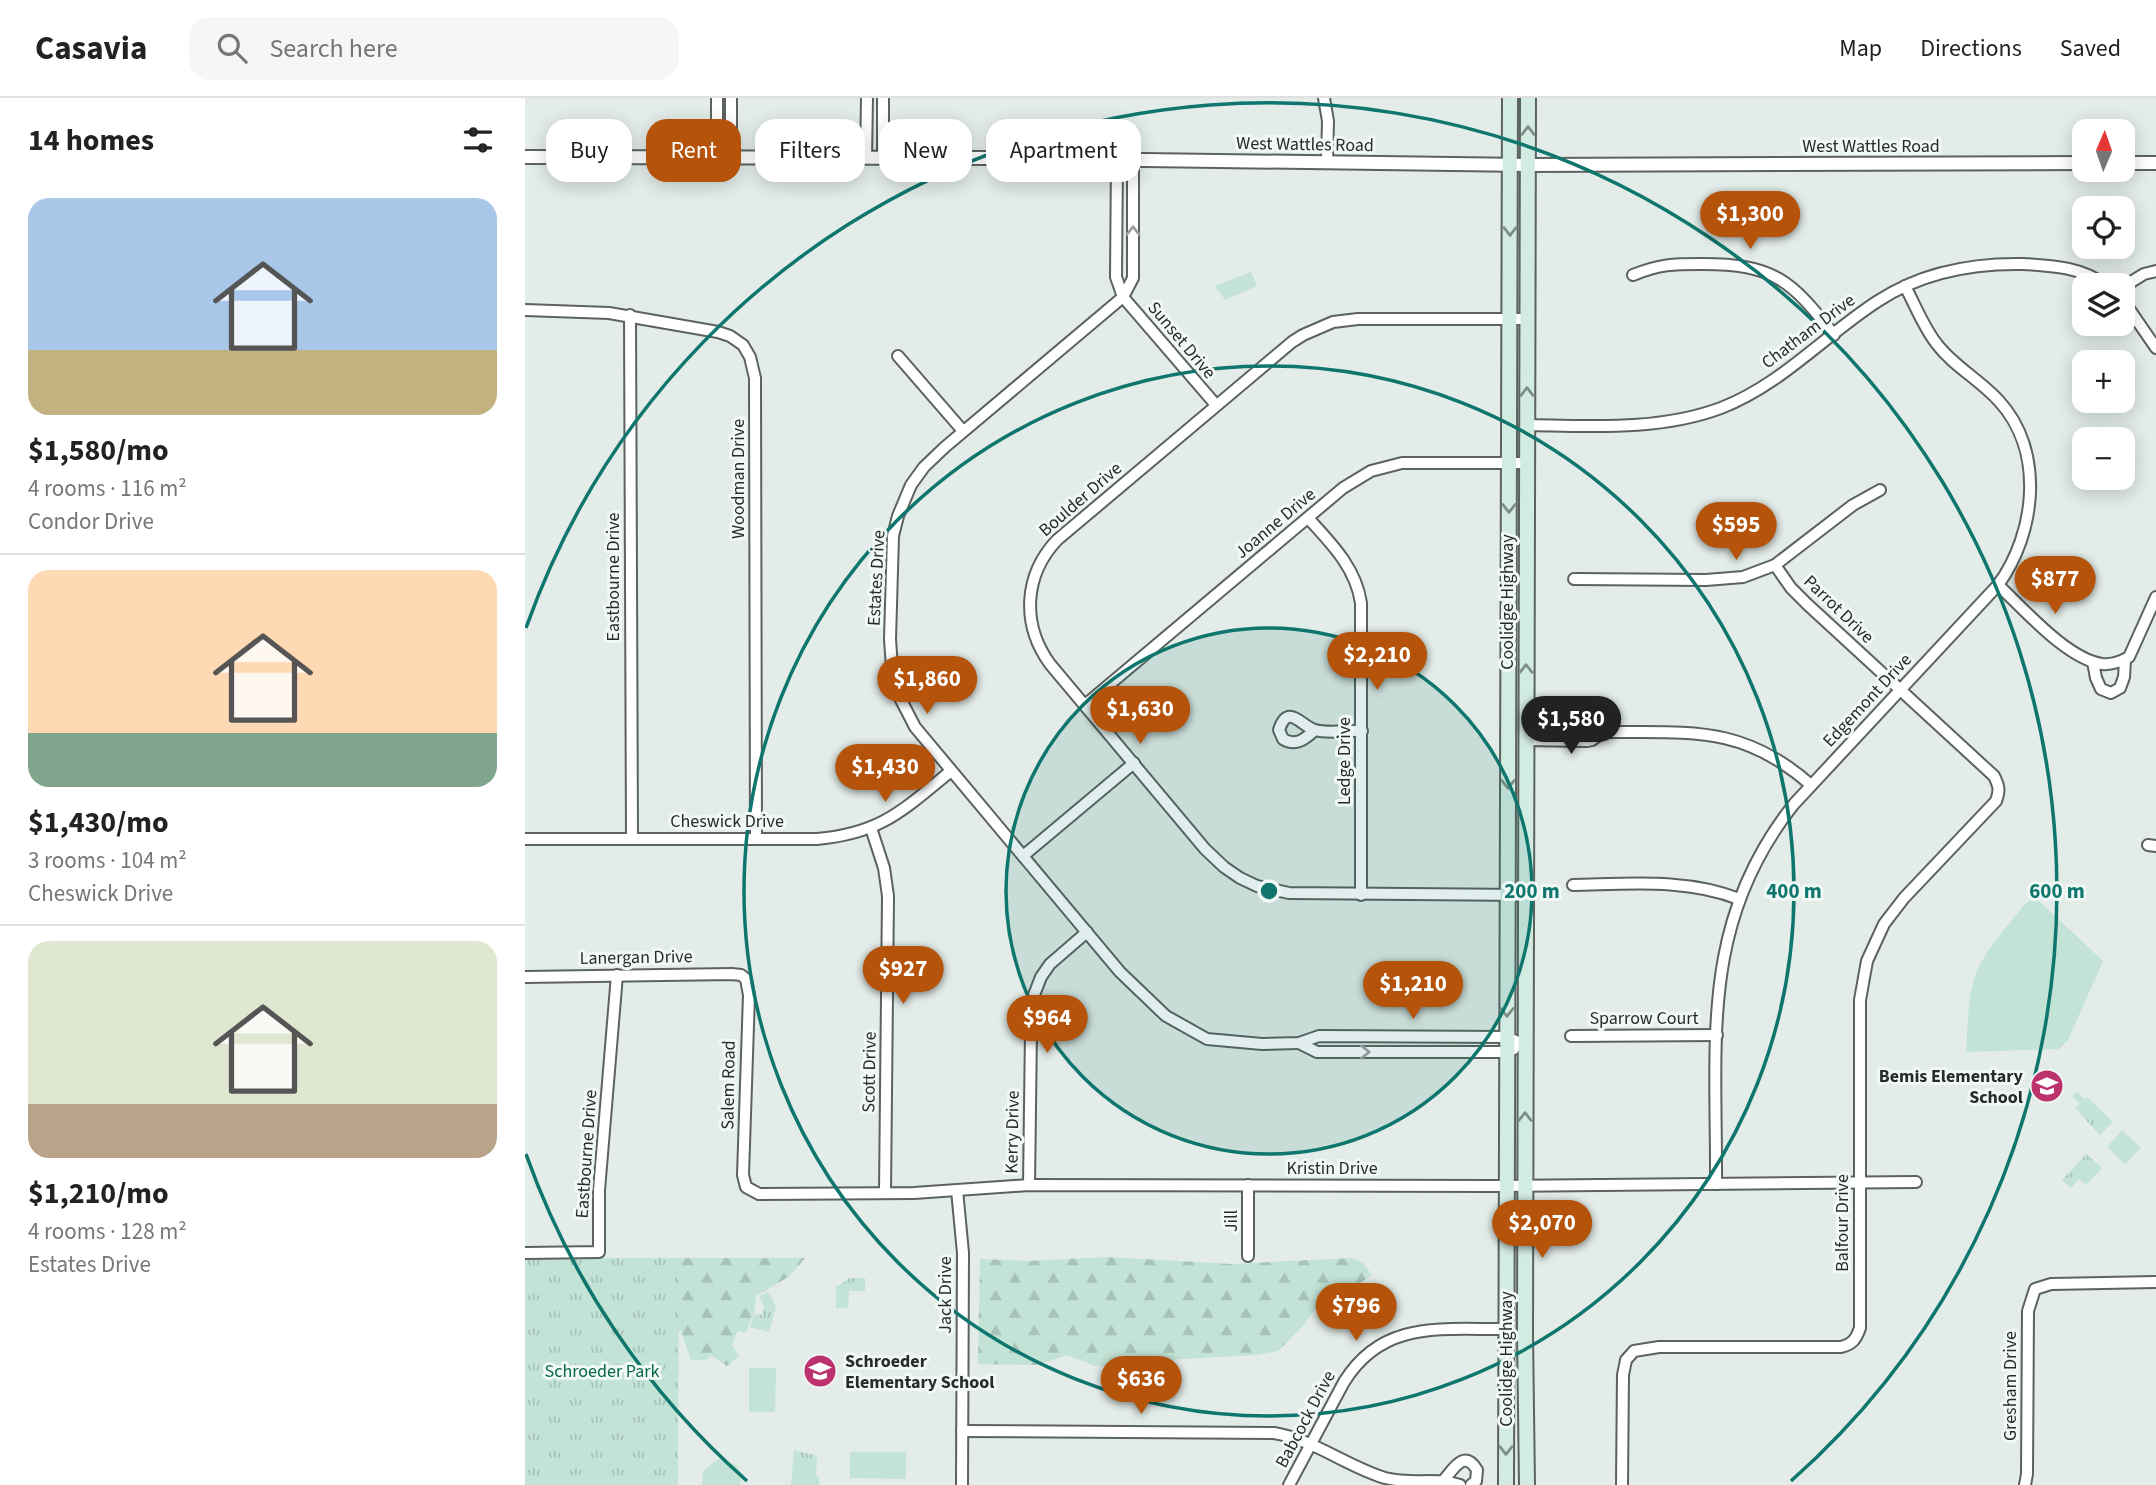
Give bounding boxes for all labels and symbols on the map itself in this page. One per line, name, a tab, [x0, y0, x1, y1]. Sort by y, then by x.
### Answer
north arrow	[2072, 119, 2135, 182]
one-way arrow	[1520, 126, 1536, 136]
street label: West Wattles Road	[1236, 131, 1374, 158]
street label: West Wattles Road	[1802, 134, 1940, 159]
pin: $1,300	[1693, 192, 1807, 251]
one-way arrow	[1125, 225, 1141, 236]
one-way arrow	[1502, 227, 1518, 237]
street label: Chatham Drive	[1756, 288, 1860, 375]
street label: Sunset Drive	[1142, 296, 1222, 384]
one-way arrow	[1519, 387, 1535, 397]
street label: Woodman Drive	[726, 419, 751, 539]
street label: Boulder Drive	[1033, 456, 1127, 542]
street label: Joanne Drive	[1230, 482, 1321, 565]
one-way arrow	[1501, 503, 1517, 514]
pin: $595	[1695, 503, 1777, 562]
street label: Eastbourne Drive	[601, 512, 626, 641]
street label: Estates Drive	[862, 529, 892, 627]
street label: Coolidge Highway	[1495, 534, 1520, 670]
pin: $877	[2014, 556, 2096, 616]
street label: Parrot Drive	[1798, 569, 1879, 649]
pin: $2,210	[1320, 632, 1434, 692]
street label: Edgemont Drive	[1817, 648, 1918, 753]
pin: $1,860	[870, 656, 984, 716]
one-way arrow	[1518, 663, 1534, 674]
pin: $1,630	[1083, 686, 1197, 746]
pin: $1,580	[1514, 696, 1628, 756]
street label: Ledge Drive	[1332, 717, 1357, 805]
pin: $1,430	[828, 744, 942, 804]
one-way arrow	[1500, 780, 1516, 790]
street label: Cheswick Drive	[670, 809, 784, 834]
text: 200 m	[1504, 876, 1560, 906]
text: 400 m	[1766, 876, 1822, 906]
text: 600 m	[2029, 876, 2085, 906]
centre of rings	[1257, 879, 1281, 903]
street label: Lanergan Drive	[579, 944, 693, 971]
pin: $927	[862, 946, 944, 1006]
pin: $1,210	[1356, 962, 1470, 1021]
pin: $964	[1006, 996, 1088, 1055]
street label: Sparrow Court	[1589, 1006, 1699, 1031]
one-way arrow	[1499, 1007, 1515, 1018]
street label: Scott Drive	[856, 1031, 883, 1113]
street label: Salem Road	[715, 1040, 742, 1130]
one-way arrow	[1361, 1044, 1371, 1060]
place label: Bemis Elementary School	[1879, 1064, 2024, 1110]
school or university icon: Bemis Elementary School	[2028, 1067, 2066, 1105]
street label: Eastbourne Drive	[570, 1089, 603, 1219]
street label: Kerry Drive	[999, 1090, 1026, 1174]
one-way arrow	[1517, 1111, 1533, 1122]
street label: Kristin Drive	[1286, 1156, 1378, 1181]
street label: Balfour Drive	[1830, 1174, 1855, 1272]
pin: $2,070	[1485, 1200, 1599, 1260]
street label: Jill	[1219, 1210, 1244, 1232]
street label: Jack Drive	[933, 1256, 958, 1334]
pin: $796	[1315, 1284, 1397, 1343]
street label: Coolidge Highway	[1494, 1291, 1519, 1427]
street label: Gresham Drive	[1998, 1331, 2023, 1441]
place label: Schroeder Elementary School	[845, 1349, 995, 1395]
school or university icon: Schroeder Elementary School	[801, 1352, 839, 1390]
pin: $636	[1100, 1356, 1182, 1416]
park label: Schroeder Park	[545, 1359, 659, 1384]
street label: Babcock Drive	[1269, 1366, 1342, 1472]
one-way arrow	[1498, 1445, 1514, 1455]

